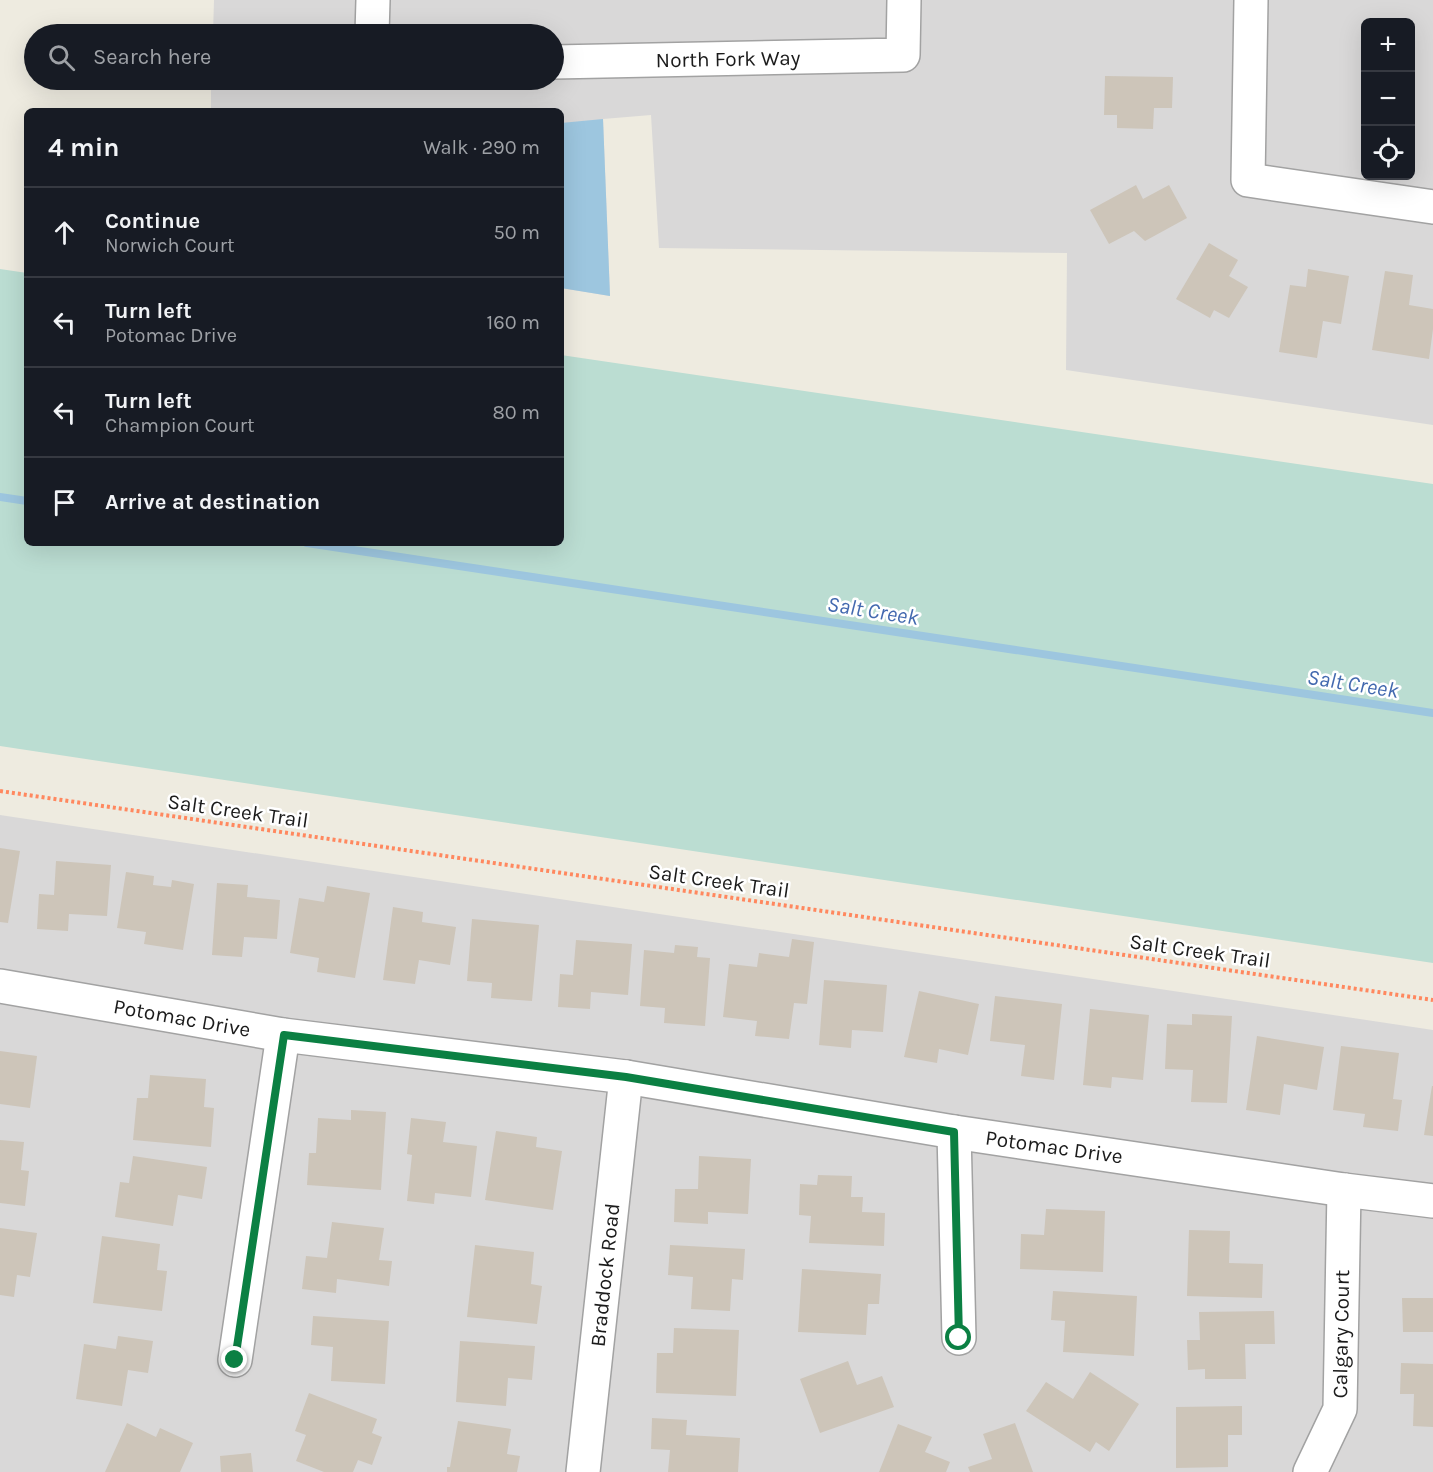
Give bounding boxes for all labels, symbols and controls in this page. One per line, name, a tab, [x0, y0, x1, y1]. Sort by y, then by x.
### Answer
map controls	[1361, 18, 1415, 180]
button: +	[1361, 18, 1415, 72]
search box	[24, 24, 564, 90]
icon: search	[45, 41, 78, 74]
text: Search here	[93, 44, 211, 70]
street label: North Fork Way	[655, 46, 801, 72]
button: −	[1361, 72, 1415, 126]
button: locate	[1361, 126, 1415, 180]
text: 4 min	[48, 132, 119, 163]
text: Walk · 290 m	[423, 136, 540, 159]
text: Continue	[105, 208, 200, 234]
icon: ahead	[48, 216, 81, 249]
text: 50 m	[493, 221, 540, 244]
text: Norwich Court	[105, 234, 234, 257]
text: Turn left	[105, 298, 192, 324]
icon: left	[48, 306, 81, 339]
text: 160 m	[487, 311, 540, 334]
text: Potomac Drive	[105, 324, 237, 347]
text: Turn left	[105, 388, 192, 414]
icon: left	[48, 396, 81, 429]
text: 80 m	[492, 401, 540, 424]
text: Champion Court	[105, 414, 255, 437]
icon: arrive	[48, 486, 81, 519]
text: Arrive at destination	[105, 489, 320, 515]
water label: Salt Creek	[825, 591, 921, 631]
water label: Salt Creek	[1305, 664, 1401, 704]
street label: Salt Creek Trail	[166, 789, 310, 833]
street label: Salt Creek Trail	[647, 859, 791, 903]
street label: Salt Creek Trail	[1128, 929, 1272, 973]
street label: Potomac Drive	[112, 994, 252, 1042]
street label: Potomac Drive	[984, 1125, 1124, 1169]
street label: Braddock Road	[586, 1202, 624, 1348]
street label: Calgary Court	[1328, 1269, 1354, 1399]
route start	[945, 1324, 971, 1350]
route end	[221, 1346, 247, 1372]

